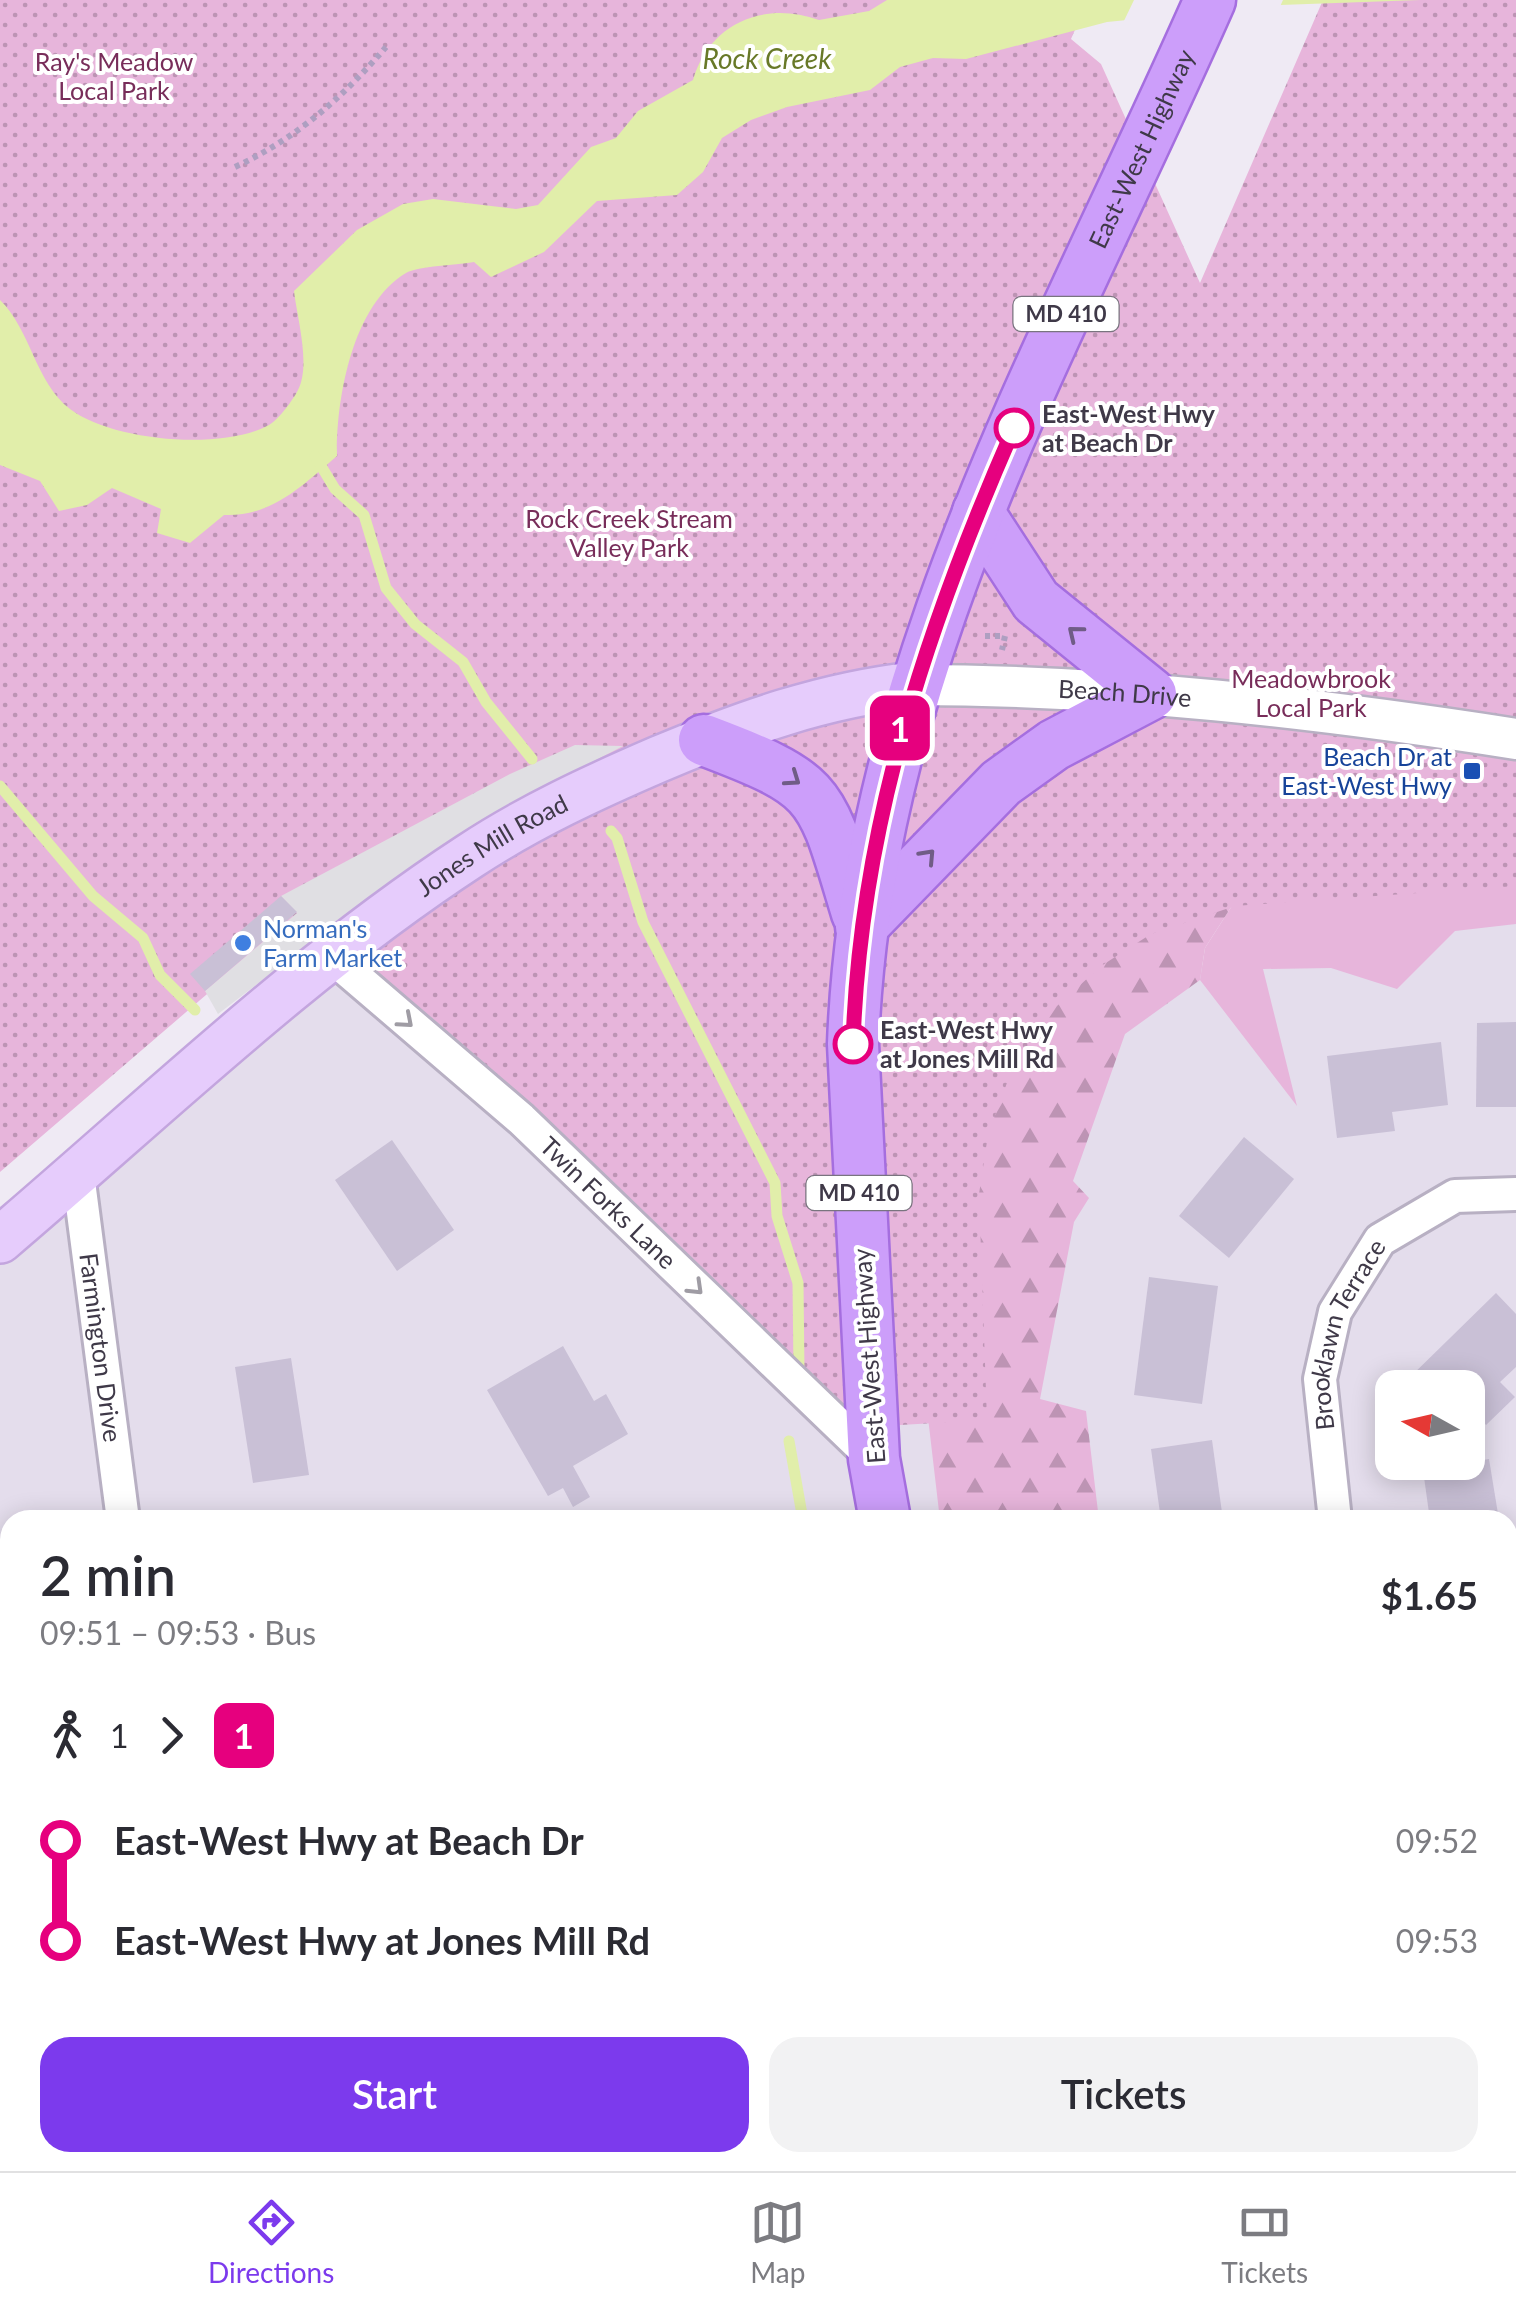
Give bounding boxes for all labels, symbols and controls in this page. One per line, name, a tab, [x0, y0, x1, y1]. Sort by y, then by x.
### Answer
water label: Rock Creek	[703, 41, 832, 75]
street label: East-West Highway	[1082, 44, 1200, 253]
park label: Ray's Meadow Local Park	[35, 46, 194, 105]
road number: MD 410	[1014, 297, 1118, 331]
place label: East-West Hwy at Beach Dr	[1042, 398, 1216, 457]
marker: East-West Hwy at Beach Dr	[995, 409, 1033, 447]
park label: Rock Creek Stream Valley Park	[525, 503, 733, 562]
one-way arrow	[1068, 627, 1086, 645]
park label: Meadowbrook Local Park	[1231, 663, 1391, 722]
street label: Beach Drive	[1057, 673, 1193, 712]
line badge: 1	[868, 696, 932, 760]
text: 1	[890, 707, 910, 749]
place label: Beach Dr at East-West Hwy	[1281, 741, 1452, 800]
marker: Beach Dr at East-West Hwy	[1461, 760, 1483, 782]
one-way arrow	[782, 767, 800, 784]
street label: Jones Mill Road	[410, 787, 572, 902]
one-way arrow	[916, 849, 934, 868]
place label: Norman's Farm Market	[263, 913, 402, 972]
marker: Norman's Farm Market	[232, 932, 254, 954]
one-way arrow	[394, 1009, 413, 1027]
place label: East-West Hwy at Jones Mill Rd	[880, 1014, 1054, 1073]
marker: East-West Hwy at Jones Mill Rd	[834, 1025, 872, 1063]
street label: Twin Forks Lane	[535, 1130, 683, 1275]
road number: MD 410	[806, 1176, 912, 1210]
street label: Brooklawn Terrace	[1304, 1233, 1391, 1432]
street label: East-West Highway	[846, 1247, 890, 1465]
street label: Farmington Drive	[74, 1251, 129, 1444]
one-way arrow	[685, 1277, 703, 1295]
north arrow	[1375, 1370, 1485, 1480]
map controls	[1375, 1370, 1485, 1480]
text: 2 min	[40, 1542, 176, 1608]
text: $1.65	[1381, 1572, 1478, 1618]
text: 09:51 – 09:53 · Bus	[40, 1613, 316, 1652]
icon: walk	[40, 1708, 95, 1763]
icon: forward	[144, 1708, 199, 1763]
text: 1	[234, 1714, 254, 1756]
text: 1	[110, 1716, 129, 1755]
text: East-West Hwy at Beach Dr	[114, 1817, 584, 1863]
text: 09:52	[1396, 1821, 1478, 1860]
text: East-West Hwy at Jones Mill Rd	[114, 1917, 650, 1963]
text: 09:53	[1396, 1921, 1478, 1960]
button: Start	[40, 2037, 749, 2152]
button: Tickets	[769, 2037, 1478, 2152]
tab: Directions	[208, 2195, 334, 2289]
tab: Map	[750, 2195, 805, 2289]
tab: Tickets	[1221, 2195, 1308, 2289]

